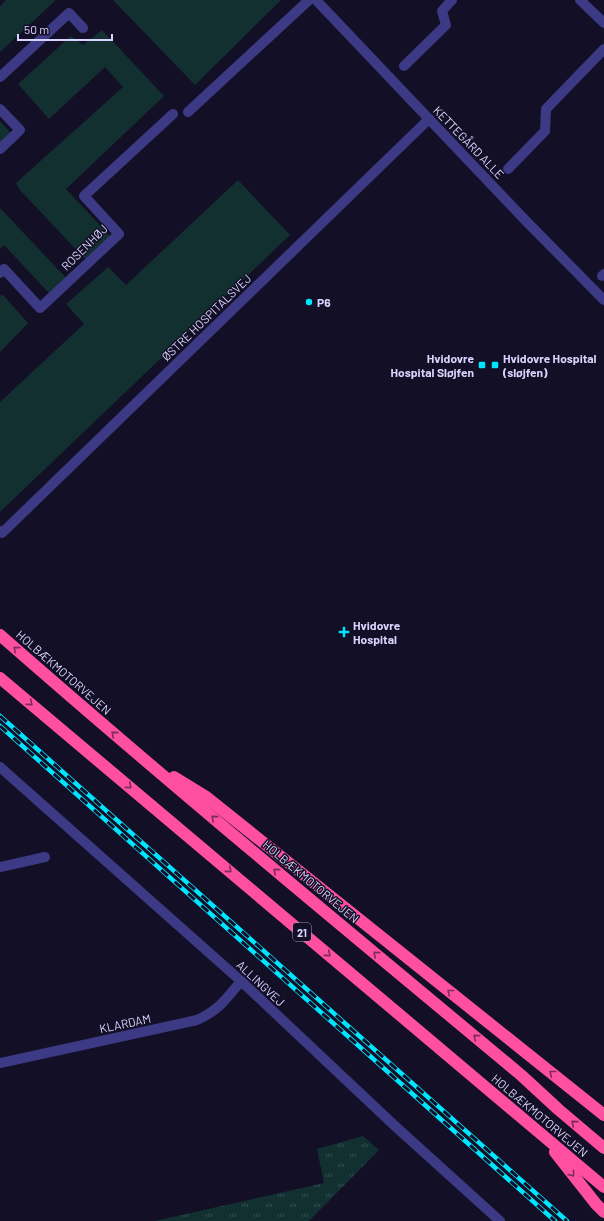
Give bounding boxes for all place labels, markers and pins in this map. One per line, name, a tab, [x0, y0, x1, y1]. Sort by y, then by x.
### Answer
place label: P6	[317, 295, 331, 309]
marker: P6	[304, 297, 314, 307]
place label: Hvidovre Hospital Sløjfen	[391, 351, 474, 379]
place label: Hvidovre Hospital (sløjfen)	[502, 351, 597, 379]
marker: Hvidovre Hospital Sløjfen	[477, 360, 487, 370]
marker: Hvidovre Hospital (sløjfen)	[490, 360, 500, 370]
place label: Hvidovre Hospital	[353, 618, 401, 646]
marker: Hvidovre Hospital	[338, 626, 350, 638]

